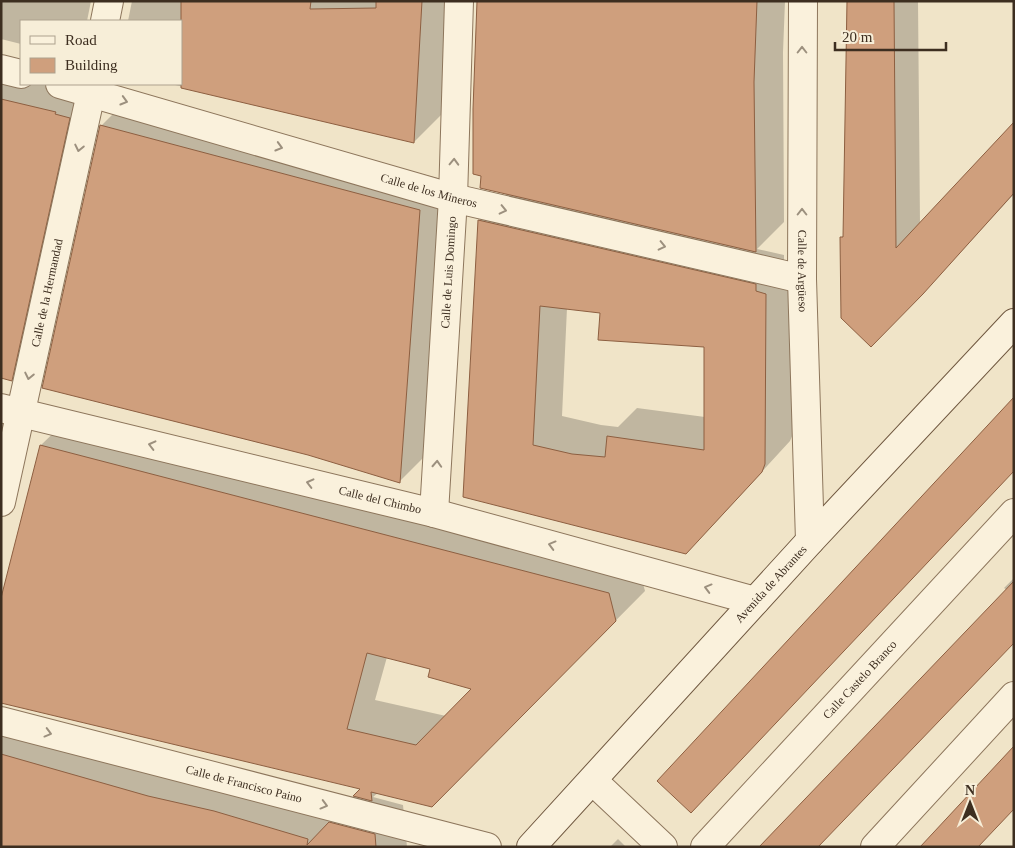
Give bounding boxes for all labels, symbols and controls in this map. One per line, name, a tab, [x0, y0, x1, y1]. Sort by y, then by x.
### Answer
legend	[20, 20, 182, 85]
scale bar	[835, 20, 946, 52]
text: 20 m	[842, 29, 873, 45]
text: Road	[65, 32, 97, 48]
one-way arrow	[797, 46, 807, 54]
text: Building	[65, 57, 118, 73]
one-way arrow	[119, 96, 127, 106]
one-way arrow	[275, 142, 283, 152]
one-way arrow	[74, 144, 85, 153]
one-way arrow	[449, 158, 459, 166]
street label: Calle de los Mineros	[379, 170, 479, 210]
one-way arrow	[499, 204, 508, 215]
one-way arrow	[797, 208, 807, 216]
street label: Calle de Luis Domingo	[438, 216, 459, 329]
street label: Calle de Argüeso	[795, 230, 810, 312]
street label: Calle de la Hermandad	[28, 238, 66, 348]
one-way arrow	[657, 240, 666, 251]
one-way arrow	[24, 371, 35, 380]
one-way arrow	[148, 440, 156, 450]
one-way arrow	[431, 460, 442, 468]
one-way arrow	[305, 478, 314, 489]
street label: Calle del Chimbo	[337, 483, 423, 517]
one-way arrow	[548, 541, 556, 551]
street label: Avenida de Abrantes	[732, 542, 810, 626]
one-way arrow	[705, 584, 713, 594]
street label: Calle Castelo Branco	[820, 637, 900, 722]
one-way arrow	[44, 727, 53, 738]
street label: Calle de Francisco Paino	[184, 762, 304, 806]
north arrow	[945, 778, 995, 828]
text: N	[965, 783, 975, 798]
one-way arrow	[320, 799, 328, 809]

